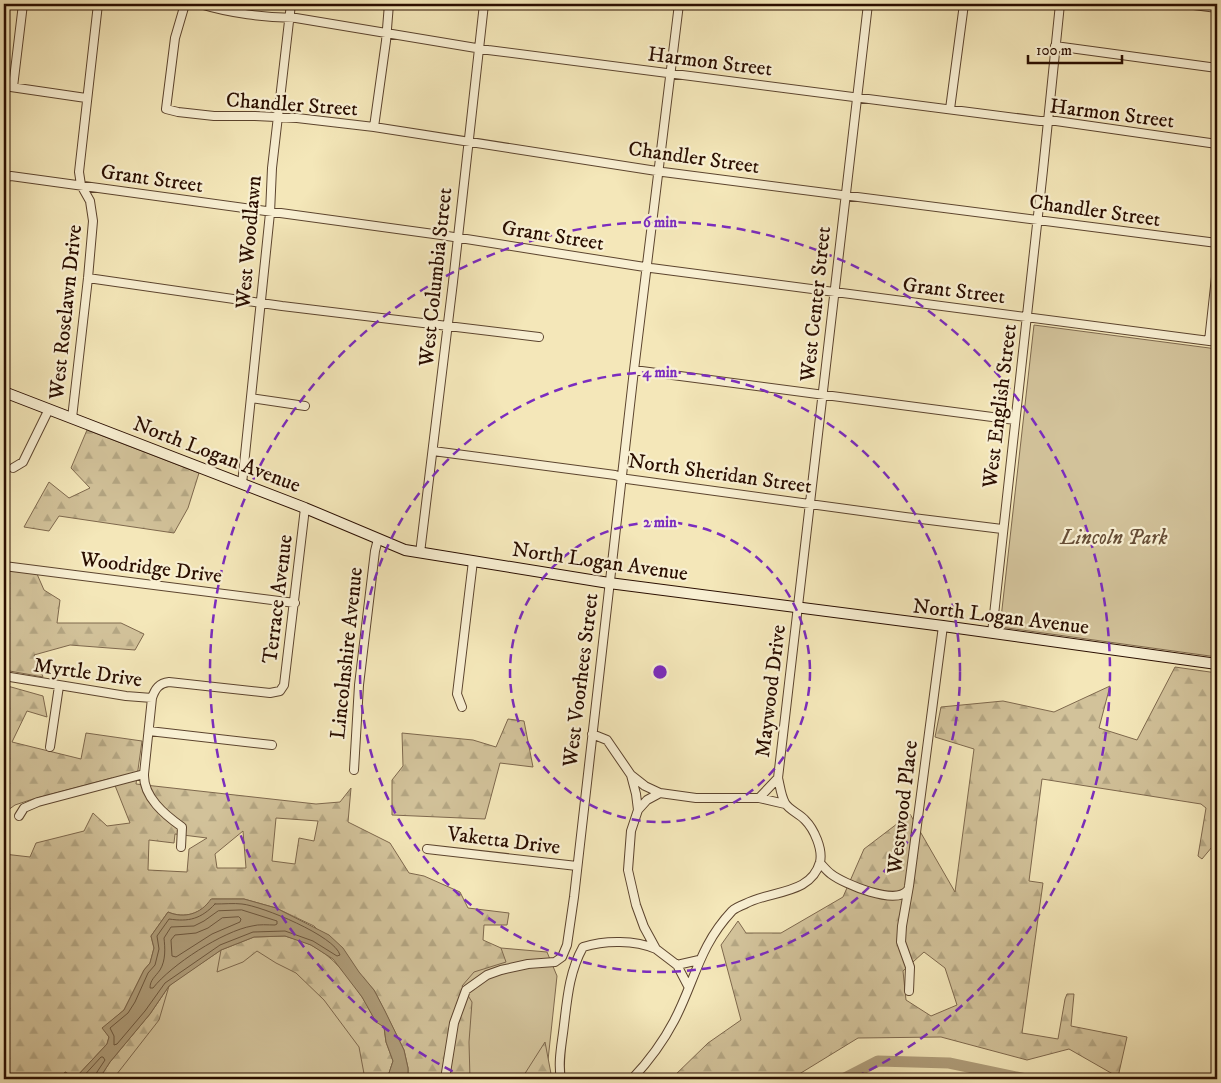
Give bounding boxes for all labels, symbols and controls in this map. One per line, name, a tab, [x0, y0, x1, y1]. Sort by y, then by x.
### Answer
scale bar	[1028, 32, 1122, 64]
street label: Harmon Street	[646, 41, 774, 83]
text: 100 m	[1036, 41, 1072, 60]
street label: Chandler Street	[225, 87, 359, 123]
street label: Harmon Street	[1048, 93, 1176, 135]
street label: Chandler Street	[627, 136, 761, 180]
street label: Grant Street	[99, 159, 205, 199]
street label: West Woodlawn	[230, 174, 268, 311]
street label: West Columbia Street	[414, 186, 458, 369]
street label: Chandler Street	[1028, 189, 1162, 233]
text: 6 min	[643, 213, 677, 232]
street label: Grant Street	[500, 215, 606, 257]
street label: West Roselawn Drive	[44, 223, 88, 402]
street label: West Center Street	[795, 225, 837, 384]
street label: Grant Street	[901, 272, 1007, 310]
street label: West English Street	[977, 322, 1023, 491]
text: 4 min	[642, 363, 678, 382]
street label: North Logan Avenue	[129, 411, 304, 499]
street label: North Sheridan Street	[626, 448, 814, 500]
text: 2 min	[643, 513, 677, 532]
park label: Lincoln Park	[1059, 525, 1168, 551]
street label: Terrace Avenue	[257, 533, 299, 665]
street label: North Logan Avenue	[510, 537, 690, 587]
street label: Woodridge Drive	[77, 546, 224, 590]
street label: Lincolnshire Avenue	[325, 565, 369, 740]
street label: West Voorhees Street	[557, 591, 605, 770]
street label: North Logan Avenue	[911, 593, 1091, 641]
street label: Maywood Drive	[750, 623, 792, 759]
street label: Myrtle Drive	[32, 653, 144, 694]
centre of rings	[651, 663, 669, 681]
street label: Westwood Place	[882, 738, 924, 876]
street label: Vaketta Drive	[445, 821, 562, 861]

